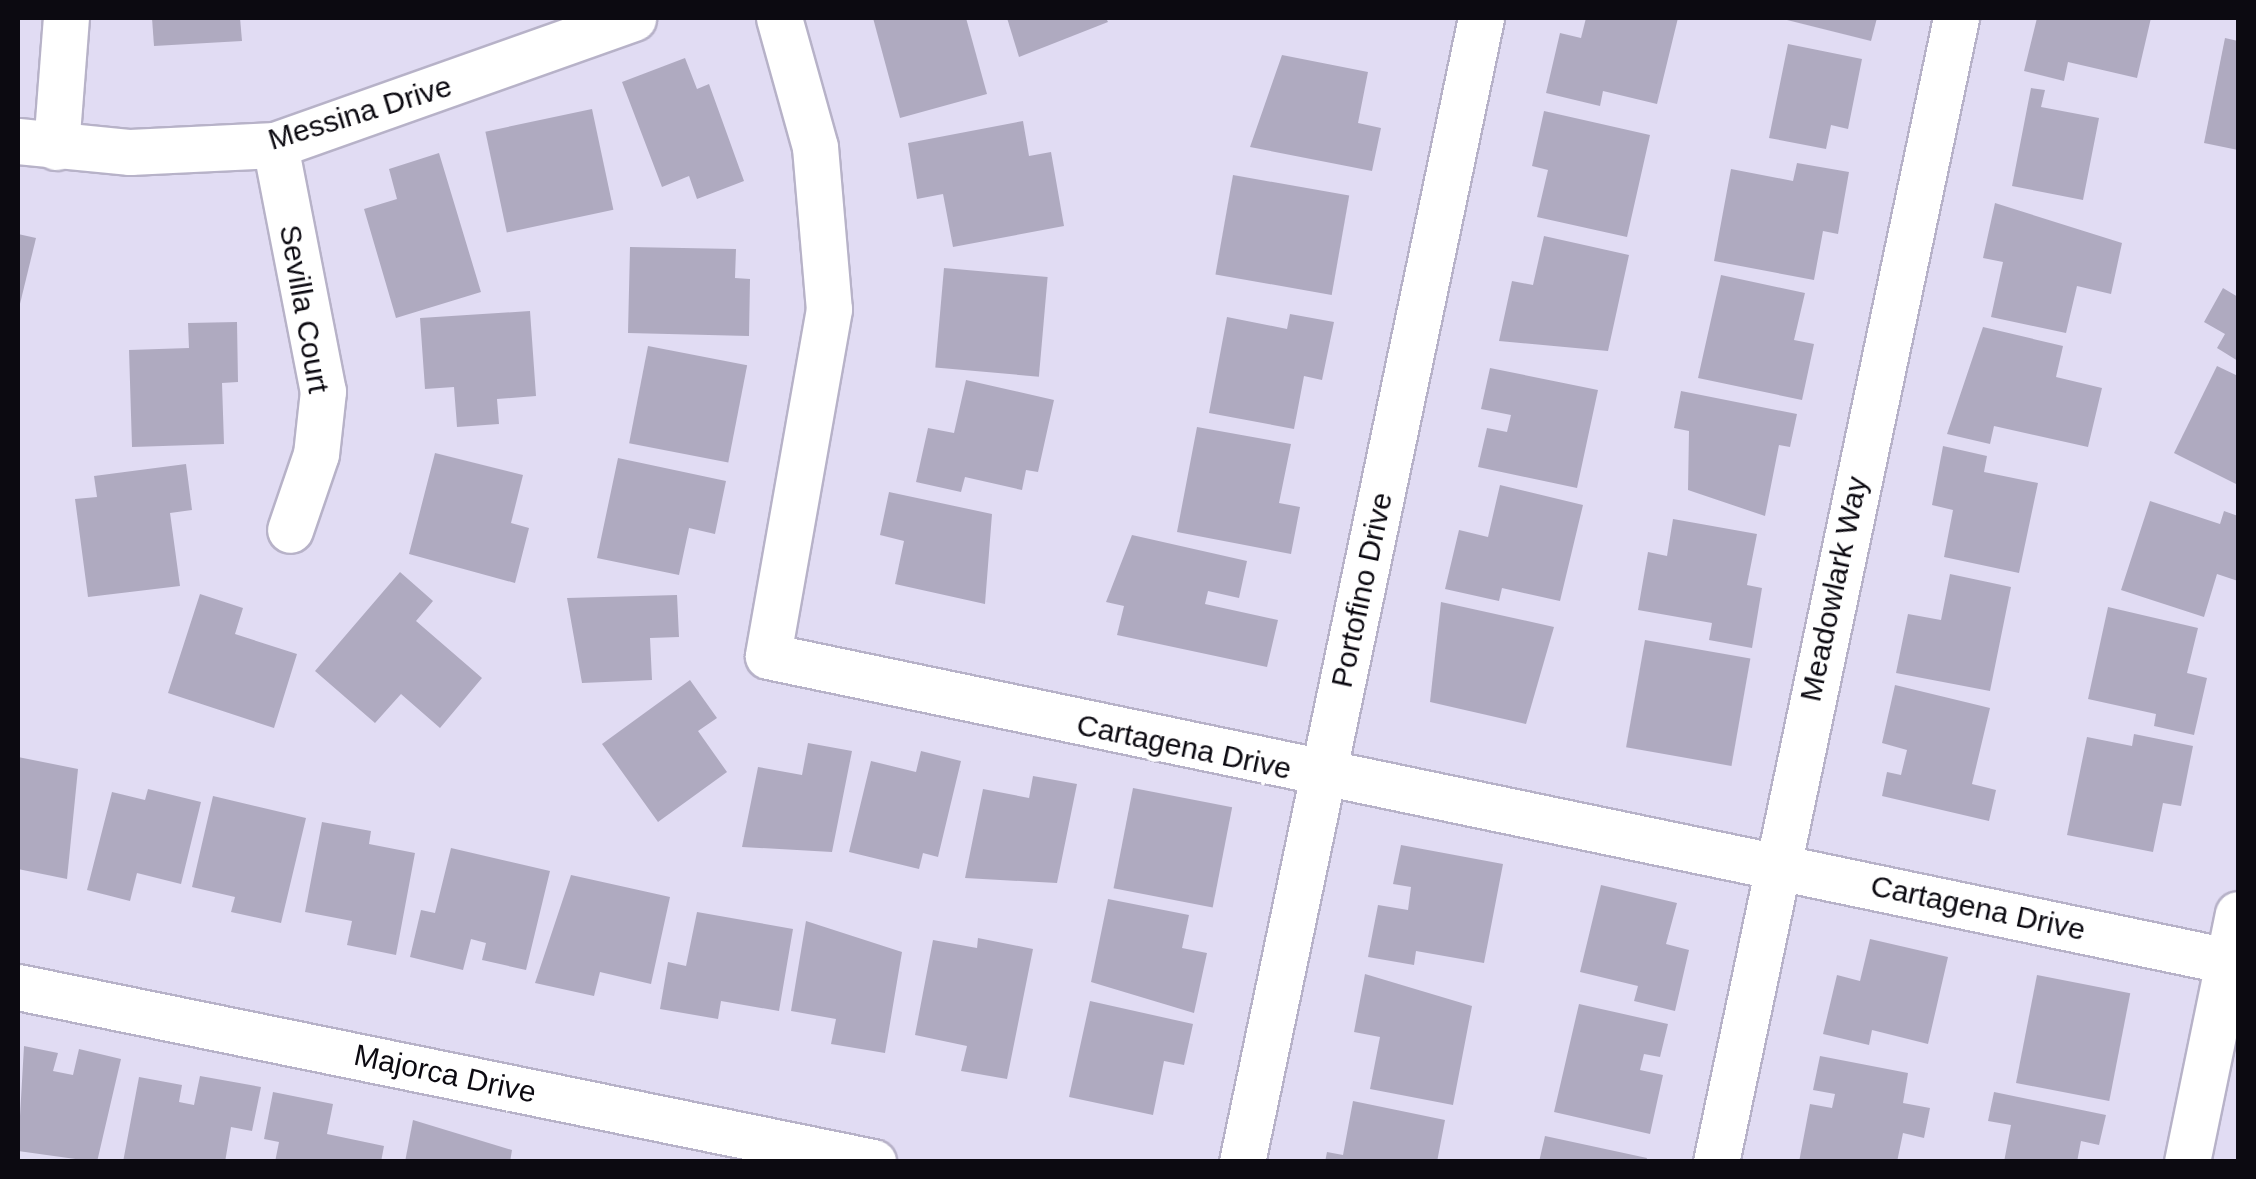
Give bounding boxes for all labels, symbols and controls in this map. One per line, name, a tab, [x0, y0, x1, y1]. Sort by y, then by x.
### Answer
street label: Messina Drive	[264, 68, 456, 158]
street label: Sevilla Court	[272, 222, 336, 396]
street label: Meadowlark Way	[1793, 473, 1875, 705]
street label: Portofino Drive	[1324, 489, 1400, 691]
street label: Cartagena Drive	[1073, 707, 1295, 787]
street label: Cartagena Drive	[1867, 868, 2089, 948]
street label: Majorca Drive	[351, 1037, 539, 1111]

